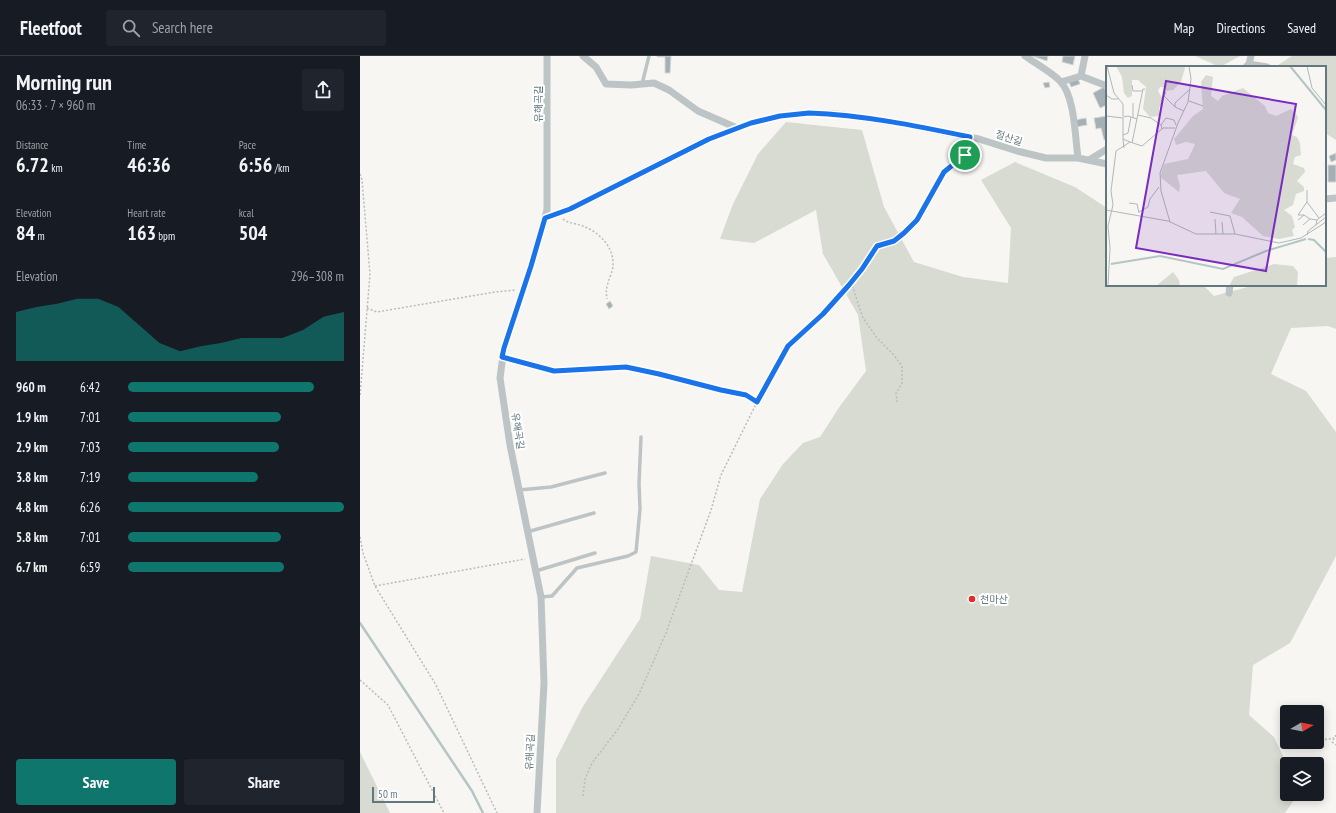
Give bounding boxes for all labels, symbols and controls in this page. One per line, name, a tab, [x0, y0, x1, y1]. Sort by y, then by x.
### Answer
search box	[106, 10, 386, 46]
text: Fleetfoot	[20, 16, 82, 40]
icon: search	[120, 17, 142, 39]
text: Search here	[152, 18, 213, 37]
text: Map	[1174, 19, 1194, 37]
text: Directions	[1216, 19, 1265, 37]
text: Saved	[1287, 19, 1316, 37]
inset map	[1106, 66, 1326, 286]
text: Morning run	[16, 68, 112, 96]
button: share	[302, 69, 344, 111]
street label: 유해곡길	[532, 86, 545, 122]
text: 06:33 · 7 × 960 m	[16, 97, 95, 114]
street label: 절산길	[994, 128, 1024, 148]
text: Distance	[16, 138, 48, 152]
text: Time	[127, 138, 146, 152]
text: Pace	[239, 138, 256, 152]
pin	[948, 138, 982, 172]
icon: arrive	[954, 144, 976, 166]
text: 6.72	[16, 152, 49, 178]
text: 46:36	[127, 152, 171, 178]
text: 6:56	[239, 152, 272, 178]
text: km	[49, 161, 63, 175]
text: /km	[272, 161, 289, 175]
text: Elevation	[16, 206, 51, 220]
text: Heart rate	[127, 206, 166, 220]
text: kcal	[239, 206, 254, 220]
text: 84	[16, 220, 35, 246]
text: 163	[127, 220, 156, 246]
text: 504	[239, 220, 267, 246]
text: m	[35, 229, 45, 243]
text: bpm	[156, 229, 175, 243]
text: Elevation	[16, 268, 58, 285]
text: 296–308 m	[291, 268, 344, 285]
text: 960 m	[16, 379, 46, 396]
text: 6:42	[80, 379, 100, 396]
text: 1.9 km	[16, 409, 48, 426]
text: 7:01	[80, 409, 100, 426]
street label: 유해곡길	[509, 412, 527, 450]
text: 2.9 km	[16, 439, 48, 456]
text: 7:03	[80, 439, 100, 456]
text: 3.8 km	[16, 469, 48, 486]
text: 7:19	[80, 469, 100, 486]
text: 4.8 km	[16, 499, 48, 516]
text: 6:26	[80, 499, 100, 516]
text: 5.8 km	[16, 529, 48, 546]
text: 7:01	[80, 529, 100, 546]
text: 6.7 km	[16, 559, 47, 576]
text: 6:59	[80, 559, 100, 576]
place label: 천마산	[980, 593, 1008, 606]
marker: 천마산	[967, 594, 977, 604]
north arrow	[1280, 705, 1324, 749]
map controls	[1280, 705, 1324, 801]
street label: 유해곡길	[523, 733, 537, 771]
button: layers	[1280, 757, 1324, 801]
button: Save	[16, 759, 176, 805]
button: Share	[184, 759, 344, 805]
scale bar	[372, 785, 435, 804]
text: 50 m	[378, 787, 397, 801]

